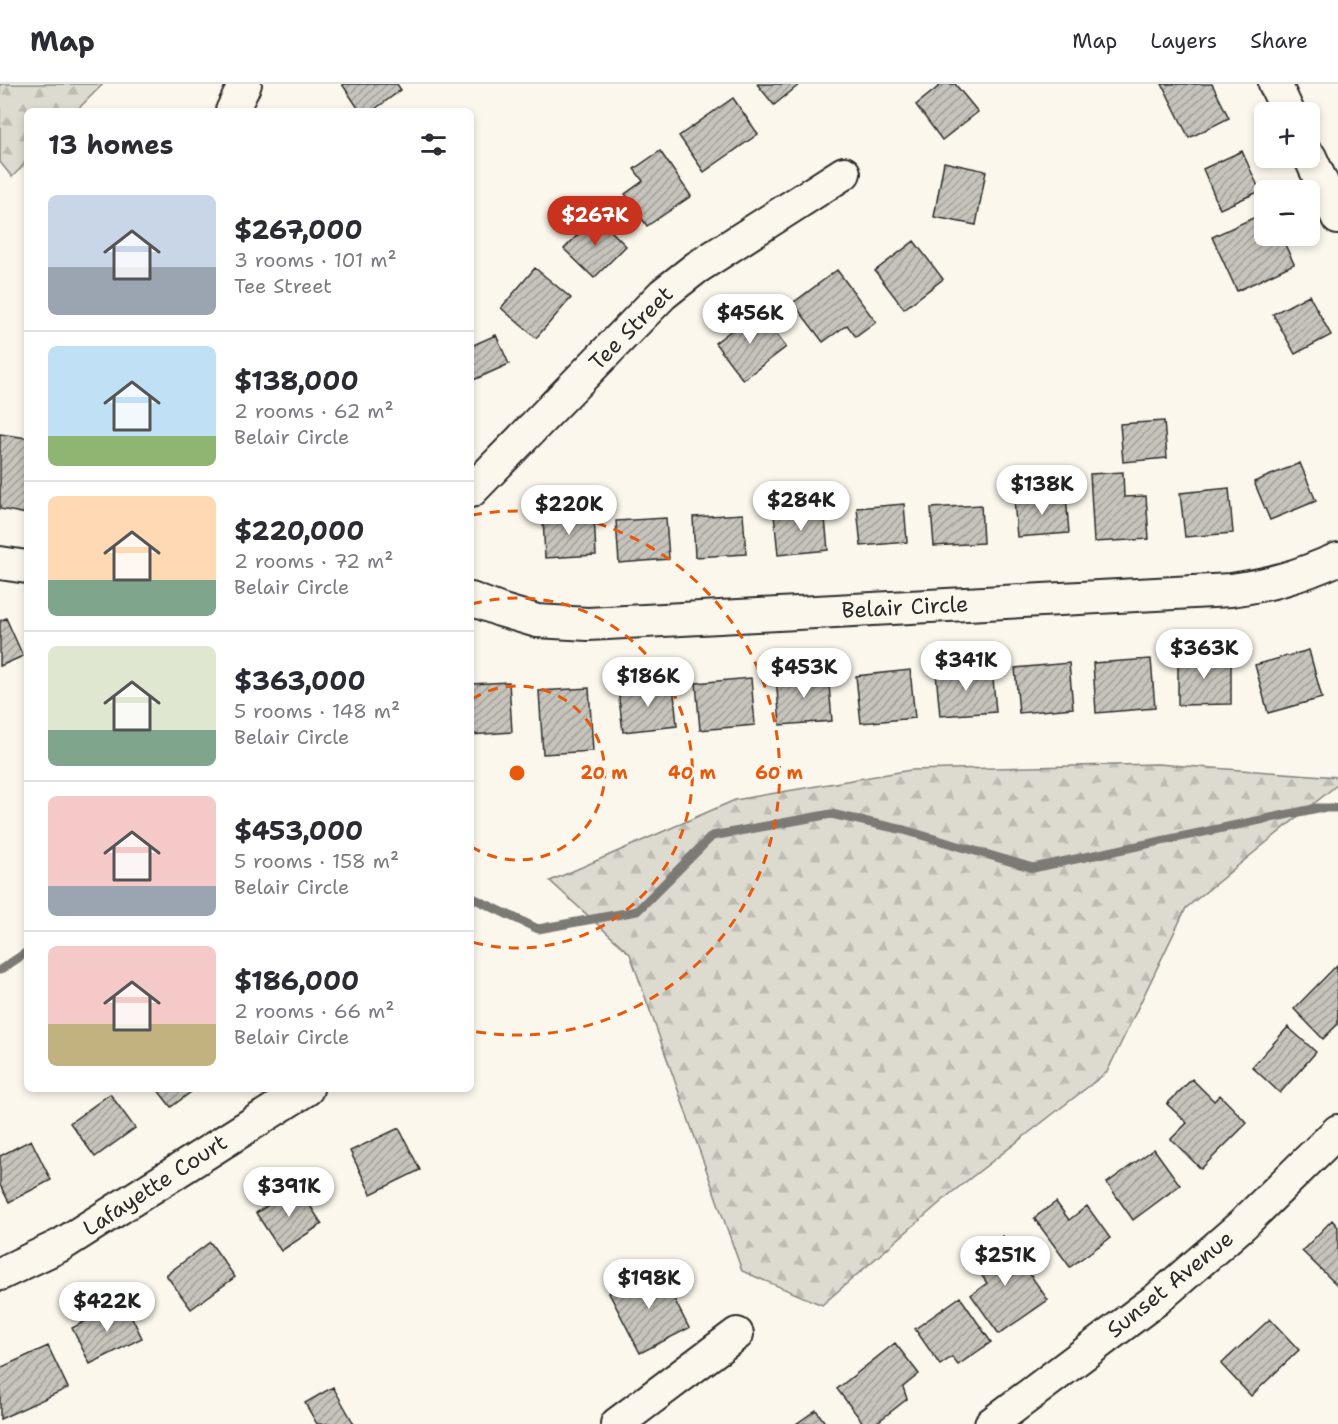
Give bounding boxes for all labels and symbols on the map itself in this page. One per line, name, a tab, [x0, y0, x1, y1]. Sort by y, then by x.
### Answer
pin: $267K	[553, 196, 637, 247]
street label: Tee Street	[583, 280, 679, 376]
pin: $456K	[708, 294, 792, 345]
pin: $138K	[1000, 465, 1084, 516]
pin: $284K	[759, 481, 843, 532]
pin: $220K	[527, 485, 611, 536]
street label: Belair Circle	[841, 589, 969, 625]
pin: $363K	[1162, 629, 1246, 680]
pin: $341K	[924, 641, 1008, 692]
pin: $453K	[762, 648, 846, 699]
pin: $186K	[606, 657, 690, 708]
text: 20 m	[580, 761, 628, 785]
text: 40 m	[668, 761, 716, 785]
text: 60 m	[755, 761, 803, 785]
centre of rings	[507, 763, 527, 783]
street label: Lafayette Court	[77, 1127, 233, 1243]
pin: $391K	[247, 1167, 331, 1218]
street label: Sunset Avenue	[1101, 1224, 1239, 1344]
pin: $251K	[963, 1236, 1047, 1287]
pin: $198K	[607, 1259, 691, 1310]
pin: $422K	[65, 1282, 149, 1333]

